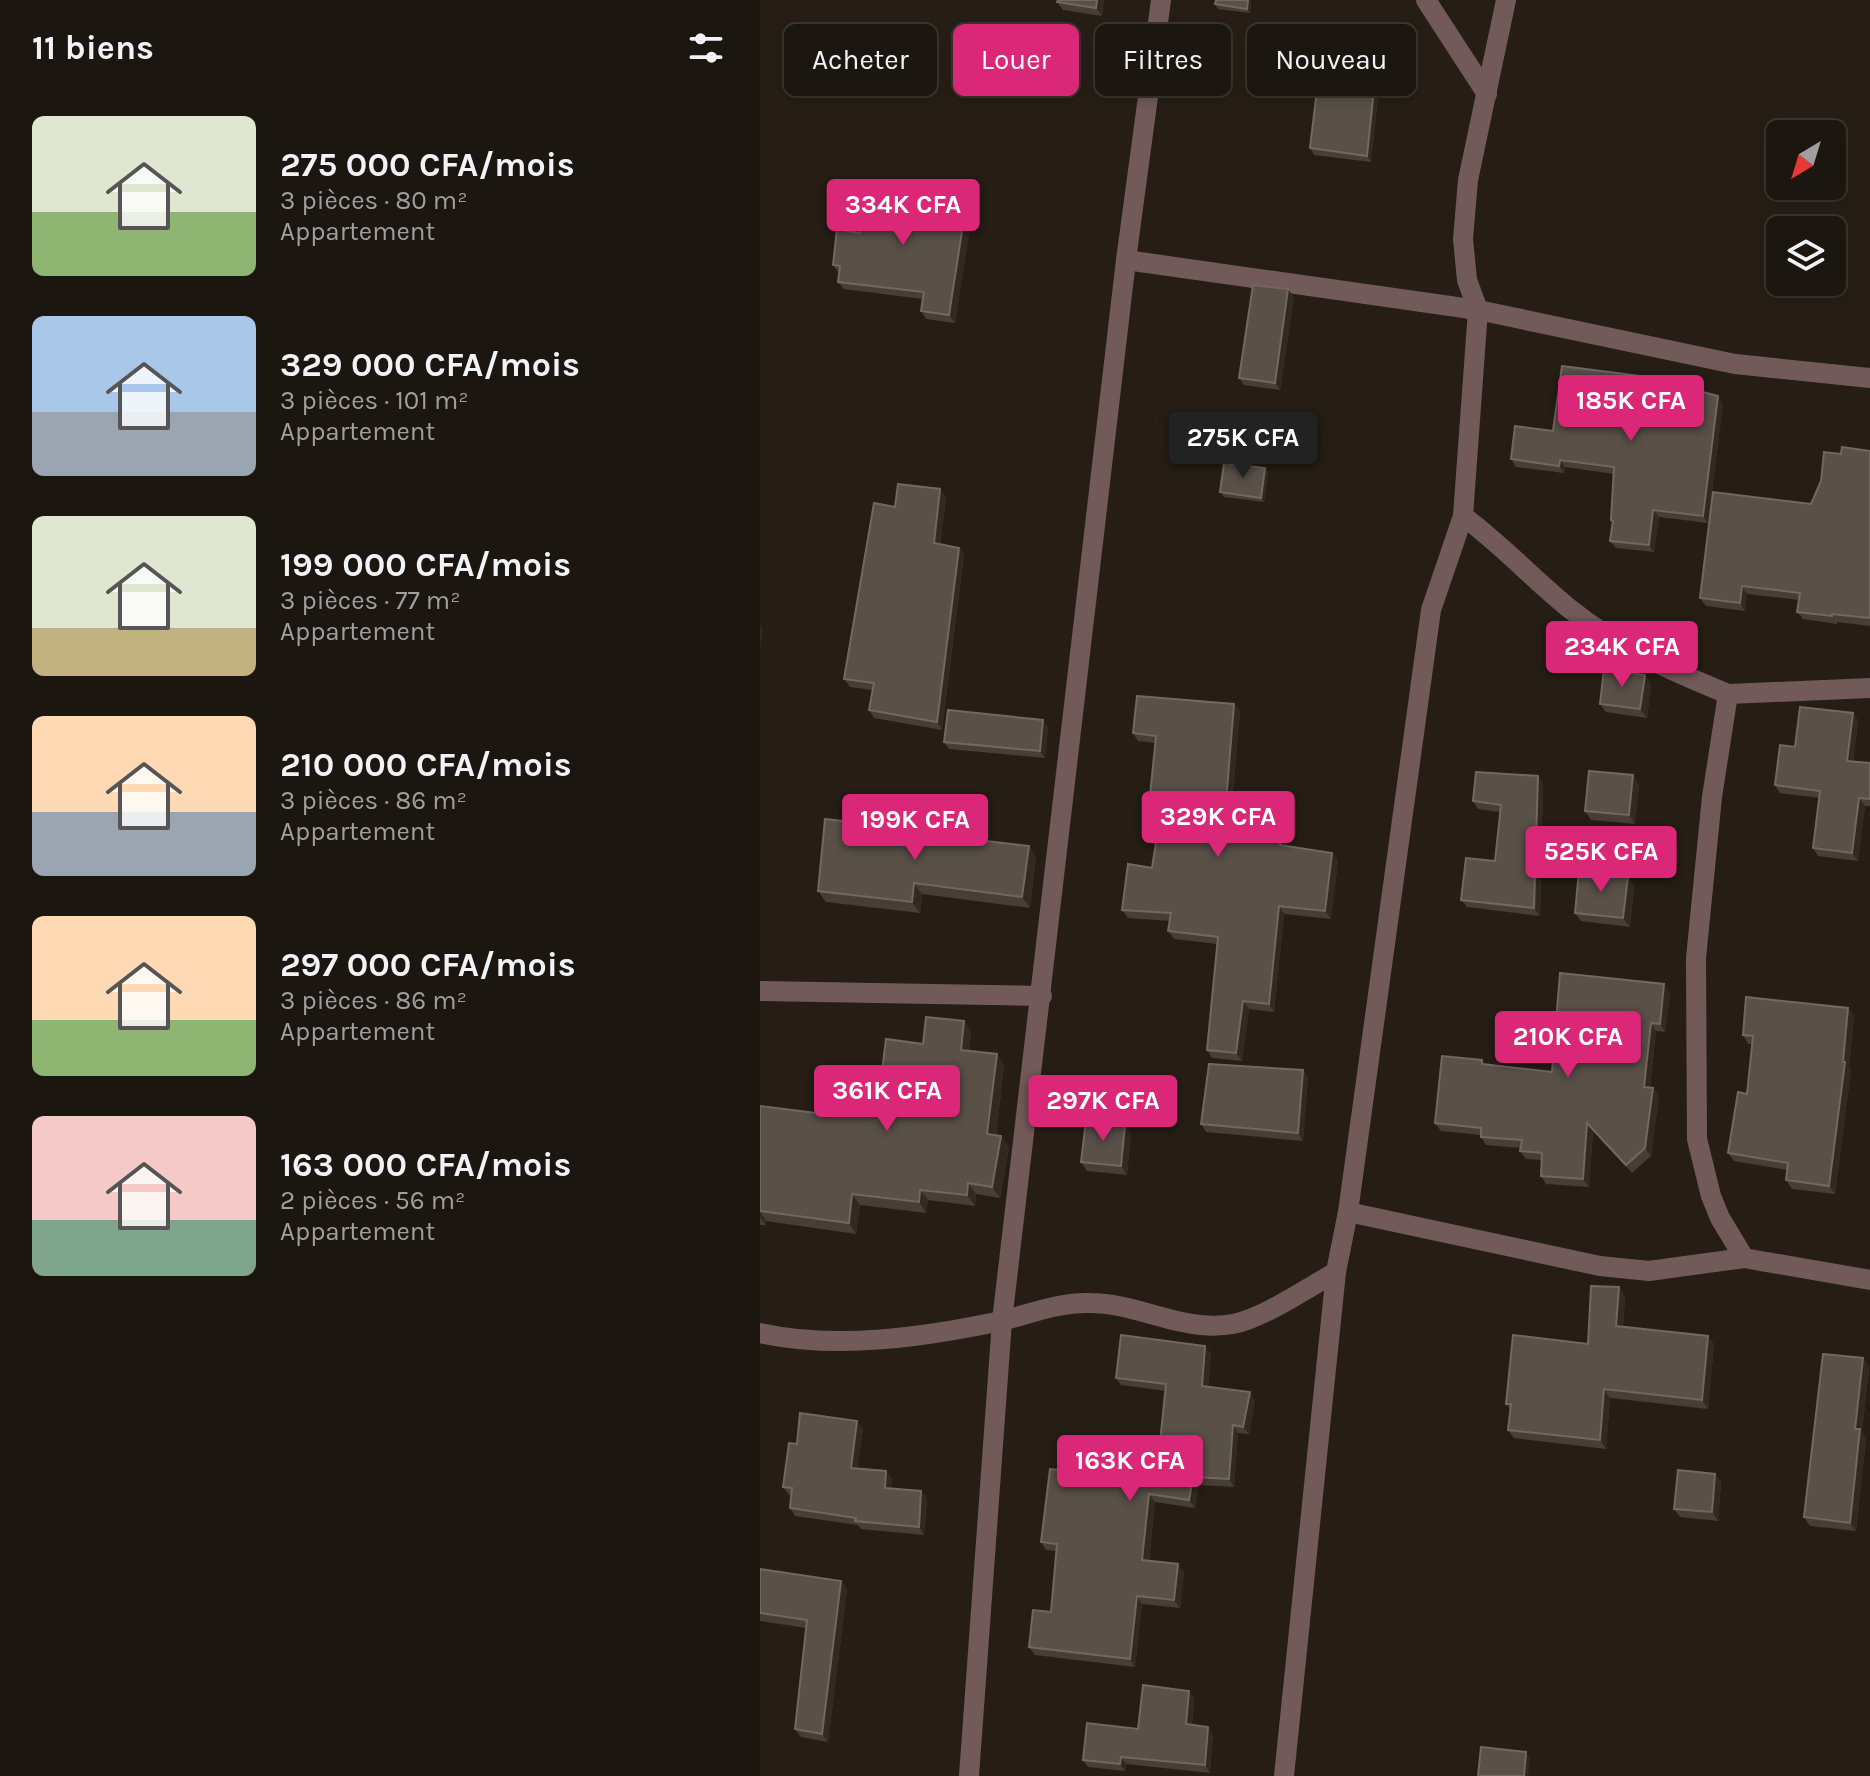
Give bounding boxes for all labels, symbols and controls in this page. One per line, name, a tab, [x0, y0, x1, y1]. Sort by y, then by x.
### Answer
chip: Acheter	[784, 24, 937, 96]
chip: Louer	[953, 24, 1079, 96]
chip: Filtres	[1095, 24, 1231, 96]
chip: Nouveau	[1247, 24, 1416, 96]
icon: filters	[684, 26, 728, 70]
text: 11 biens	[32, 28, 154, 68]
north arrow	[1766, 120, 1846, 200]
map controls	[1766, 120, 1846, 296]
text: 275 000 CFA/mois	[280, 145, 575, 185]
icon: home	[96, 148, 192, 244]
pin: 334K CFA	[820, 179, 986, 247]
text: 3 pièces · 80 m²	[280, 185, 468, 216]
text: 334K CFA	[845, 189, 961, 220]
text: Appartement	[280, 216, 435, 247]
button: layers	[1766, 216, 1846, 296]
text: 329 000 CFA/mois	[280, 345, 580, 385]
icon: home	[96, 348, 192, 444]
pin: 185K CFA	[1548, 375, 1714, 443]
text: 3 pièces · 101 m²	[280, 385, 469, 416]
text: 185K CFA	[1576, 385, 1686, 416]
pin: 275K CFA	[1160, 412, 1326, 480]
text: Appartement	[280, 416, 435, 447]
text: 275K CFA	[1187, 422, 1299, 453]
text: 199 000 CFA/mois	[280, 545, 571, 585]
icon: home	[96, 548, 192, 644]
text: 3 pièces · 77 m²	[280, 585, 461, 616]
text: Appartement	[280, 616, 435, 647]
pin: 234K CFA	[1539, 621, 1705, 689]
text: 234K CFA	[1564, 631, 1680, 662]
text: 210 000 CFA/mois	[280, 745, 572, 785]
icon: home	[96, 748, 192, 844]
text: 3 pièces · 86 m²	[280, 785, 467, 816]
pin: 329K CFA	[1135, 791, 1301, 859]
pin: 199K CFA	[832, 794, 998, 862]
text: 329K CFA	[1160, 801, 1276, 832]
text: 199K CFA	[860, 804, 970, 835]
text: Appartement	[280, 816, 435, 847]
pin: 525K CFA	[1518, 826, 1684, 894]
text: 525K CFA	[1544, 836, 1658, 867]
text: 297 000 CFA/mois	[280, 945, 576, 985]
icon: home	[96, 948, 192, 1044]
text: 3 pièces · 86 m²	[280, 985, 467, 1016]
pin: 210K CFA	[1485, 1011, 1651, 1079]
text: Appartement	[280, 1016, 435, 1047]
text: 210K CFA	[1513, 1021, 1623, 1052]
pin: 361K CFA	[804, 1065, 970, 1133]
text: 361K CFA	[832, 1075, 942, 1106]
pin: 297K CFA	[1020, 1075, 1186, 1143]
text: 297K CFA	[1046, 1085, 1160, 1116]
text: 163 000 CFA/mois	[280, 1145, 571, 1185]
icon: home	[96, 1148, 192, 1244]
text: 2 pièces · 56 m²	[280, 1185, 465, 1216]
text: Appartement	[280, 1216, 435, 1247]
pin: 163K CFA	[1047, 1435, 1213, 1503]
text: 163K CFA	[1075, 1445, 1185, 1476]

